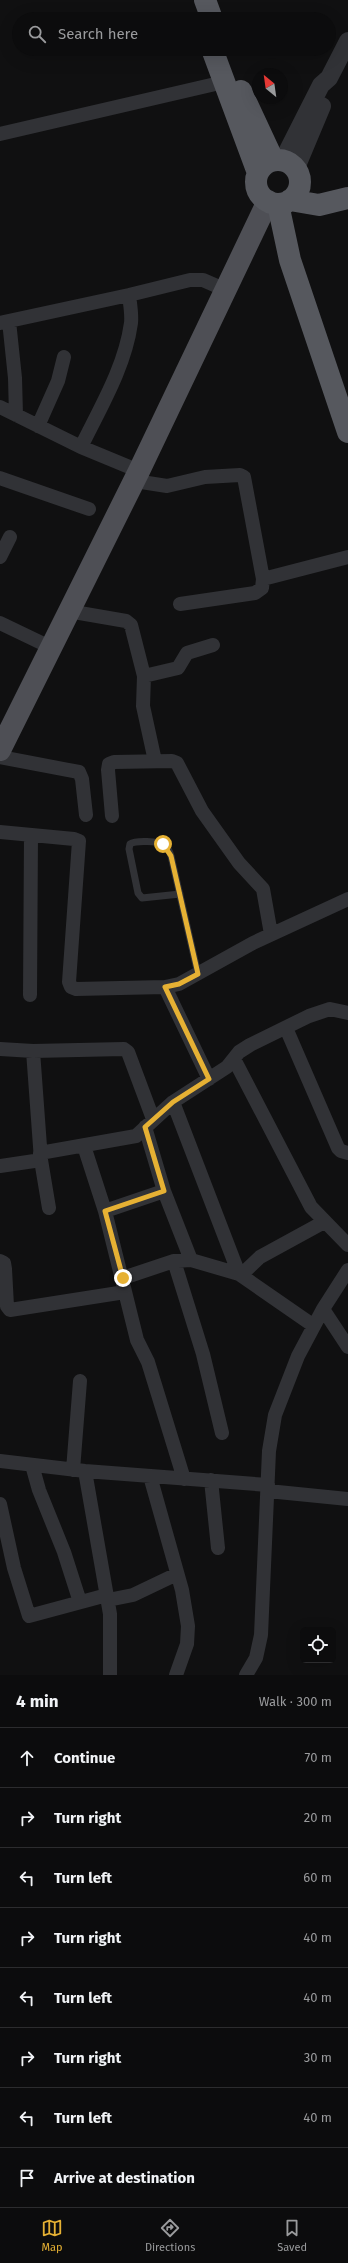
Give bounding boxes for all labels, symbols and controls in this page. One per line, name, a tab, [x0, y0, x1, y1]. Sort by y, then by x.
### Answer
search box	[12, 12, 336, 56]
icon: search	[26, 23, 48, 45]
text: Search here	[58, 25, 138, 43]
north arrow	[252, 68, 288, 104]
route start	[154, 835, 172, 853]
route end	[114, 1269, 132, 1287]
map controls	[300, 1627, 336, 1663]
button: locate	[300, 1627, 336, 1663]
text: 4 min	[16, 1691, 59, 1712]
text: Walk · 300 m	[259, 1694, 332, 1709]
icon: ahead	[16, 1747, 38, 1769]
text: Continue	[54, 1749, 115, 1767]
text: 70 m	[305, 1750, 332, 1765]
icon: right	[16, 1807, 38, 1829]
text: Turn right	[54, 1809, 121, 1827]
text: 20 m	[304, 1810, 332, 1825]
icon: left	[16, 1867, 38, 1889]
text: Turn left	[54, 1869, 112, 1887]
text: 60 m	[303, 1870, 332, 1885]
icon: right	[16, 1927, 38, 1949]
text: Turn right	[54, 1929, 121, 1947]
text: 40 m	[303, 1930, 332, 1945]
icon: left	[16, 1987, 38, 2009]
text: Turn left	[54, 1989, 112, 2007]
text: 40 m	[303, 1990, 332, 2005]
icon: right	[16, 2047, 38, 2069]
text: Turn right	[54, 2049, 121, 2067]
text: 30 m	[304, 2050, 332, 2065]
icon: left	[16, 2107, 38, 2129]
text: Turn left	[54, 2109, 112, 2127]
text: 40 m	[303, 2110, 332, 2125]
icon: arrive	[16, 2167, 38, 2189]
text: Arrive at destination	[54, 2169, 195, 2187]
tab: Map	[41, 2217, 63, 2254]
tab: Directions	[145, 2217, 195, 2254]
tab: Saved	[277, 2217, 307, 2254]

